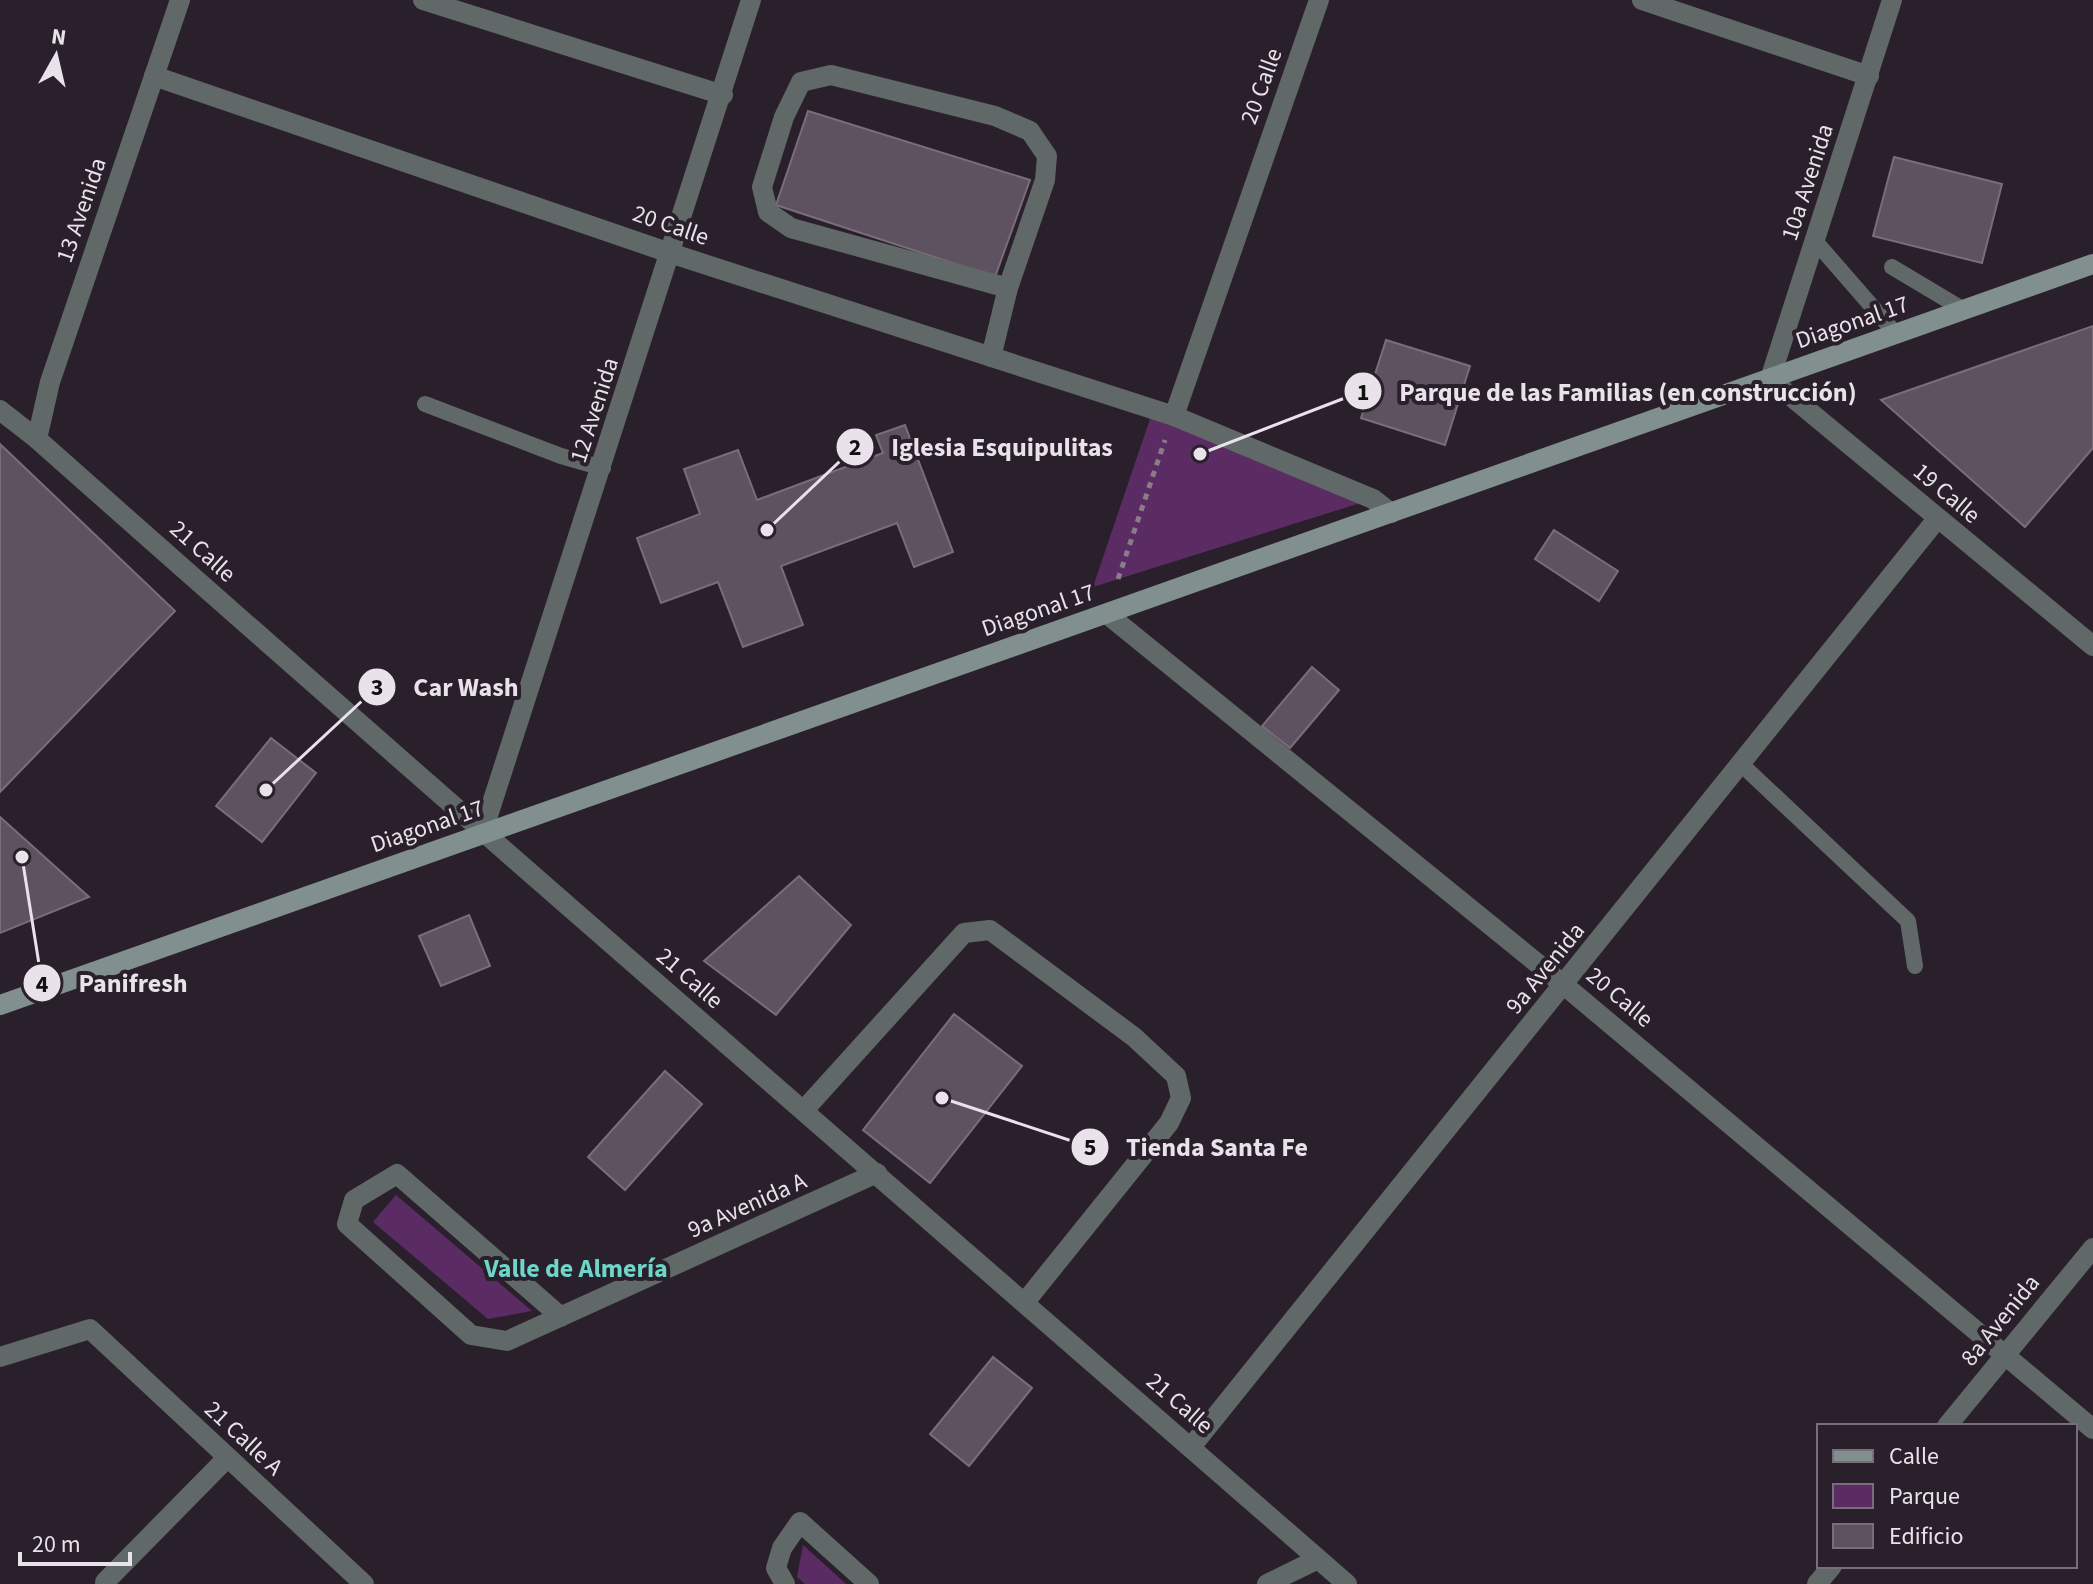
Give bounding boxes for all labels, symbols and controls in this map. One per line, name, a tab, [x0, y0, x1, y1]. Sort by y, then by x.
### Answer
north arrow	[16, 16, 96, 96]
text: N	[49, 20, 68, 54]
street label: 20 Calle	[1232, 43, 1291, 129]
street label: 10a Avenida	[1772, 119, 1843, 245]
street label: 13 Avenida	[47, 153, 116, 267]
street label: 20 Calle	[628, 196, 714, 255]
street label: Diagonal 17	[1791, 287, 1913, 358]
street label: 12 Avenida	[561, 353, 628, 467]
callout: Parque de las Familias (en construcción)	[1343, 366, 1873, 416]
text: Parque de las Familias (en construcción)	[1399, 374, 1857, 411]
text: 1	[1357, 375, 1369, 410]
callout: Iglesia Esquipulitas	[835, 422, 1129, 472]
text: Iglesia Esquipulitas	[891, 429, 1113, 466]
text: 2	[849, 430, 861, 465]
street label: 19 Calle	[1905, 455, 1988, 532]
street label: 21 Calle	[162, 512, 244, 591]
street label: Diagonal 17	[977, 575, 1099, 646]
callout: Car Wash	[357, 662, 534, 712]
text: Car Wash	[413, 669, 519, 706]
text: 3	[371, 670, 383, 705]
street label: Diagonal 17	[366, 791, 488, 862]
street label: 9a Avenida	[1497, 915, 1593, 1022]
street label: 21 Calle	[649, 939, 731, 1017]
callout: Panifresh	[22, 958, 203, 1008]
street label: 20 Calle	[1578, 959, 1661, 1036]
text: Panifresh	[78, 965, 188, 1002]
text: 4	[36, 967, 49, 1002]
callout: Tienda Santa Fe	[1070, 1122, 1324, 1172]
text: Tienda Santa Fe	[1126, 1129, 1308, 1166]
text: 5	[1084, 1130, 1096, 1165]
street label: 9a Avenida A	[682, 1164, 812, 1247]
district label: Valle de Almería	[483, 1250, 668, 1287]
street label: 8a Avenida	[1952, 1267, 2048, 1374]
street label: 21 Calle	[1139, 1364, 1221, 1442]
street label: 21 Calle A	[196, 1393, 291, 1484]
legend	[1817, 1424, 2077, 1568]
text: Calle	[1889, 1439, 1939, 1474]
text: Parque	[1889, 1479, 1960, 1514]
scale bar	[20, 1516, 130, 1566]
text: Edificio	[1889, 1519, 1963, 1554]
text: 20 m	[32, 1527, 81, 1562]

